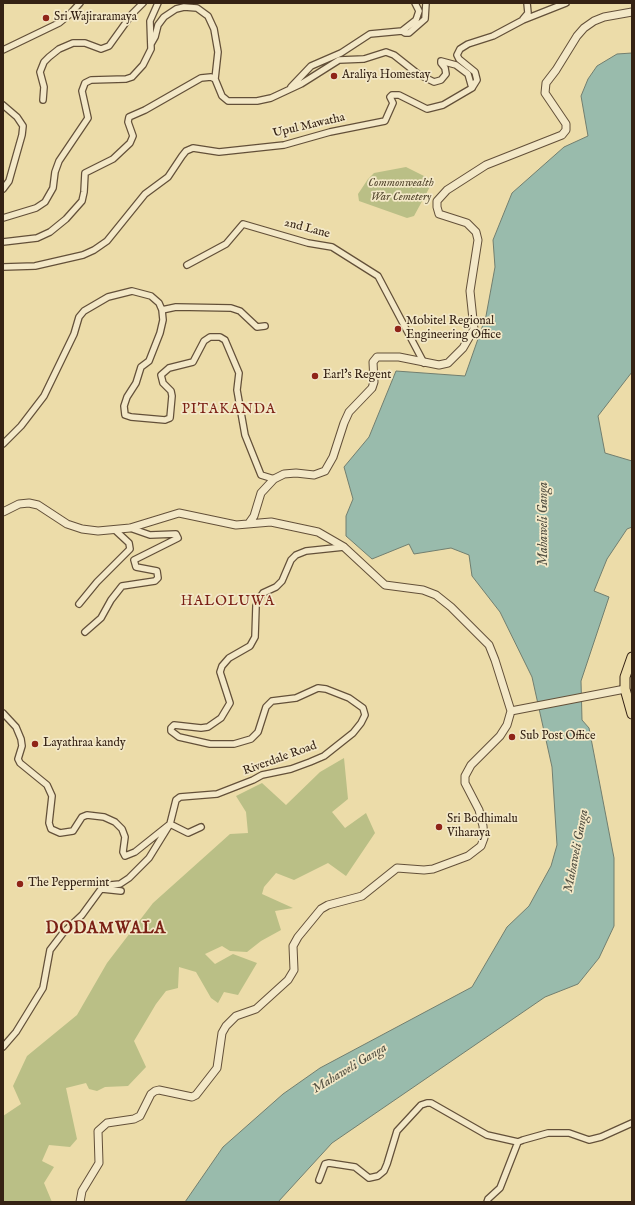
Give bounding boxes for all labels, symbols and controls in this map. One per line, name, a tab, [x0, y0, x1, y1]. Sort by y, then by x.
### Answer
place label: Sri Wajiraramaya	[54, 11, 137, 25]
marker: Sri Wajiraramaya	[41, 13, 51, 23]
place label: Araliya Homestay	[342, 69, 430, 83]
marker: Araliya Homestay	[329, 71, 339, 81]
street label: Upul Mawatha	[272, 111, 346, 141]
park label: Commonwealth War Cemetery	[368, 177, 434, 205]
street label: 2nd Lane	[283, 216, 331, 242]
place label: Mobitel Regional Engineering Office	[406, 315, 501, 343]
marker: Mobitel Regional Engineering Office	[393, 324, 403, 334]
place label: Earl's Regent	[323, 369, 391, 383]
marker: Earl's Regent	[310, 371, 320, 381]
district label: PITAKANDA	[182, 402, 276, 418]
water label: Mahaweli Ganga	[536, 482, 552, 566]
district label: HALOLUWA	[181, 594, 275, 610]
place label: Sub Post Office	[520, 730, 596, 744]
marker: Sub Post Office	[507, 732, 517, 742]
place label: Layathraa kandy	[43, 737, 126, 751]
marker: Layathraa kandy	[30, 739, 40, 749]
street label: Riverdale Road	[241, 739, 319, 779]
water label: Mahaweli Ganga	[561, 808, 593, 894]
place label: Sri Bodhimalu Viharaya	[447, 813, 518, 841]
marker: Sri Bodhimalu Viharaya	[434, 822, 444, 832]
place label: The Peppermint	[28, 877, 109, 891]
marker: The Peppermint	[15, 879, 25, 889]
district label: DODAMWALA	[46, 920, 166, 940]
water label: Mahaweli Ganga	[310, 1041, 390, 1097]

